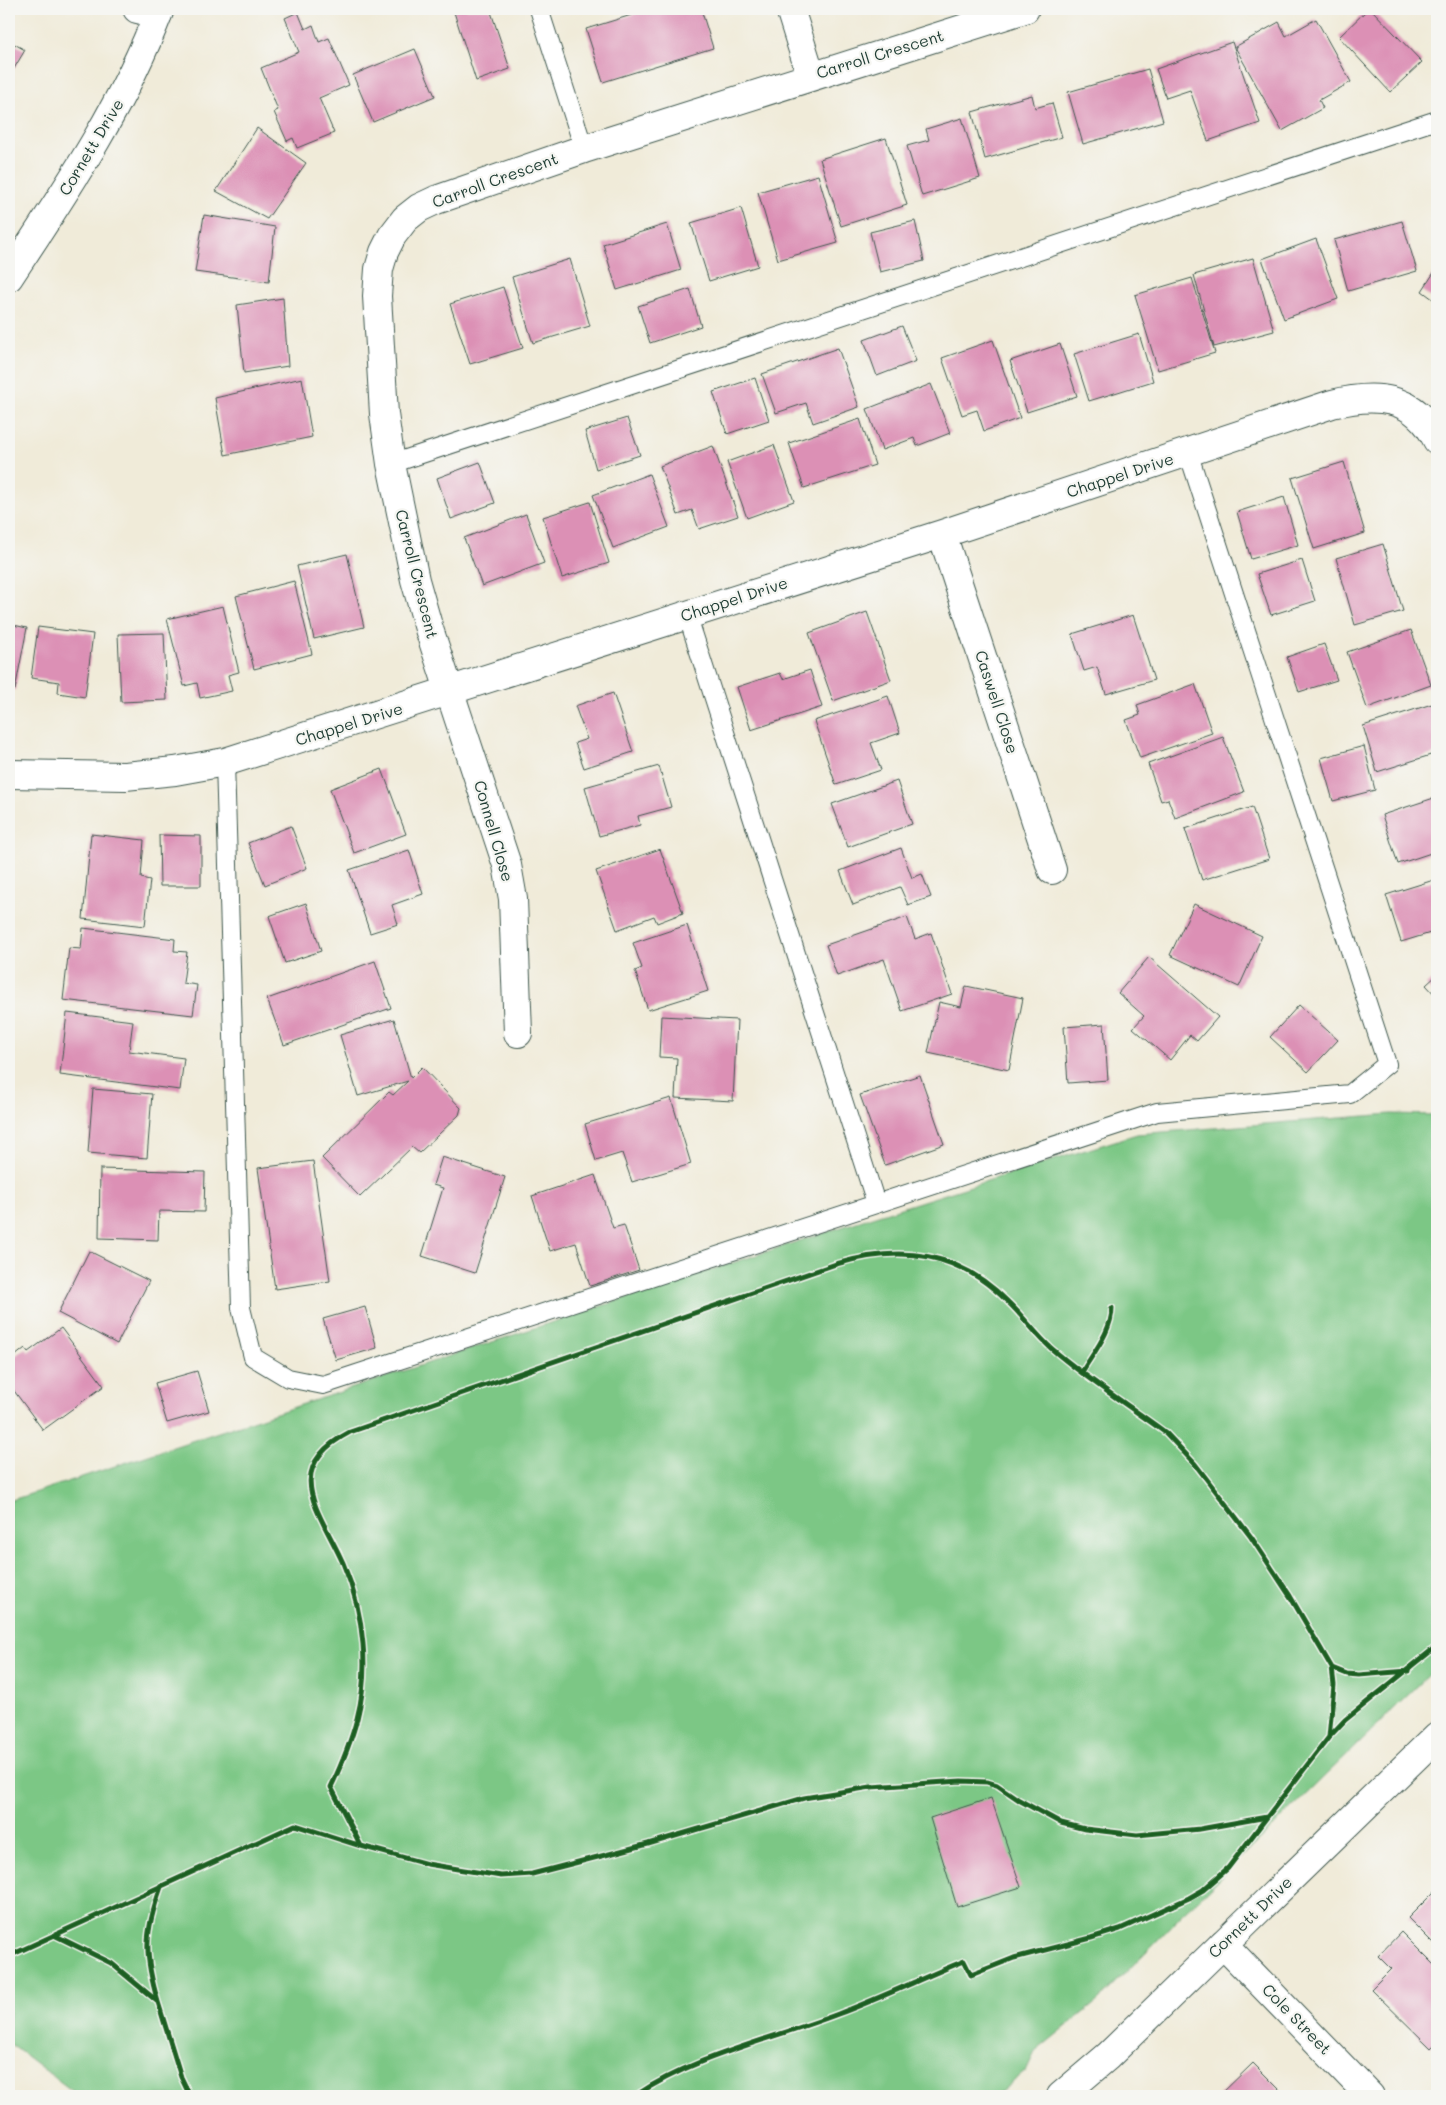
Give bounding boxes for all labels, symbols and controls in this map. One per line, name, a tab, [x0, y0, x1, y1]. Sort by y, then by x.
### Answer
street label: Carroll Crescent	[813, 24, 946, 83]
street label: Cornett Drive	[53, 95, 128, 199]
street label: Carroll Crescent	[429, 147, 561, 212]
street label: Chappel Drive	[1064, 447, 1176, 502]
street label: Carroll Crescent	[391, 507, 444, 641]
street label: Chappel Drive	[678, 571, 790, 626]
street label: Caswell Close	[971, 648, 1024, 756]
street label: Chappel Drive	[292, 697, 405, 750]
street label: Connell Close	[470, 778, 519, 884]
street label: Cornett Drive	[1203, 1871, 1296, 1962]
street label: Cole Street	[1258, 1979, 1336, 2059]

